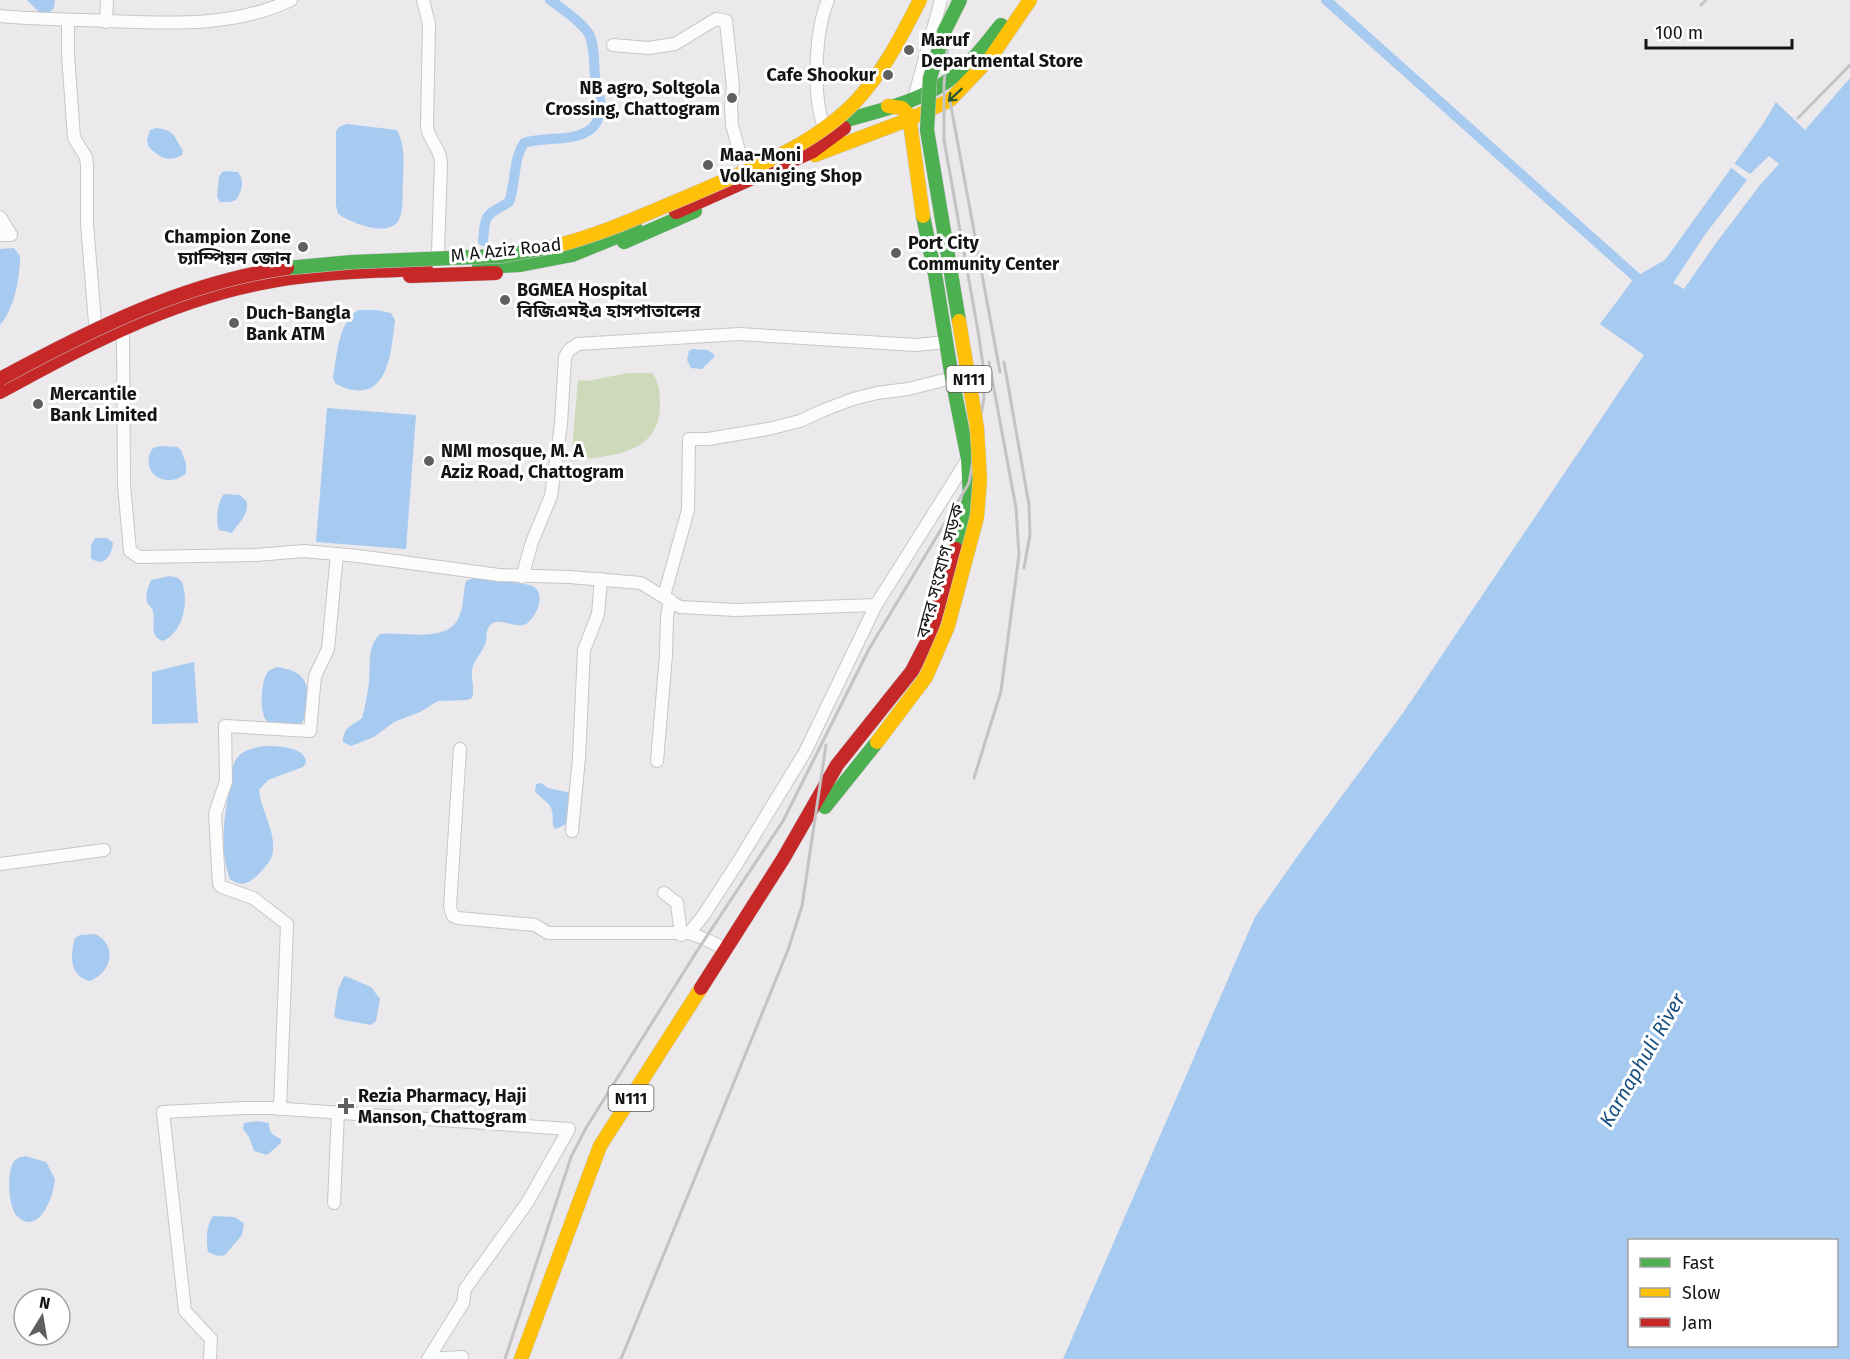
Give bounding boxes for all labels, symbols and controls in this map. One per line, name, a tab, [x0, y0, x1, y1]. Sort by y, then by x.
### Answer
scale bar	[1646, 12, 1792, 50]
text: 100 m	[1655, 22, 1703, 44]
place label: Maruf Departmental Store	[921, 29, 1083, 72]
marker: Maruf Departmental Store	[902, 43, 916, 57]
place label: Cafe Shookur	[767, 64, 877, 86]
marker: Cafe Shookur	[881, 68, 895, 82]
place label: NB agro, Soltgola Crossing, Chattogram	[545, 77, 720, 120]
one-way arrow	[947, 88, 962, 102]
marker: NB agro, Soltgola Crossing, Chattogram	[725, 91, 739, 105]
place label: Maa-Moni Volkaniging Shop	[719, 144, 862, 187]
marker: Maa-Moni Volkaniging Shop	[701, 158, 715, 172]
place label: Champion Zone চ্যাম্পিয়ন জোন	[164, 226, 292, 269]
place label: Port City Community Center	[908, 232, 1060, 275]
street label: M A Aziz Road	[450, 233, 562, 267]
marker: Champion Zone চ্যাম্পিয়ন জোন	[296, 240, 310, 254]
marker: Port City Community Center	[889, 246, 903, 260]
place label: BGMEA Hospital বিজিএমইএ হাসপাতালের	[516, 279, 702, 322]
marker: BGMEA Hospital বিজিএমইএ হাসপাতালের	[498, 293, 512, 307]
place label: Duch-Bangla Bank ATM	[246, 302, 351, 345]
marker: Duch-Bangla Bank ATM	[227, 316, 241, 330]
road number: N111	[946, 366, 992, 392]
place label: Mercantile Bank Limited	[50, 383, 158, 426]
marker: Mercantile Bank Limited	[31, 397, 45, 411]
place label: NMI mosque, M. A Aziz Road, Chattogram	[440, 440, 624, 483]
marker: NMI mosque, M. A Aziz Road, Chattogram	[422, 454, 436, 468]
street label: বন্দর সংযোগ সড়ক	[911, 501, 969, 642]
water label: Karnaphuli River	[1594, 988, 1691, 1131]
place label: Rezia Pharmacy, Haji Manson, Chattogram	[358, 1085, 527, 1128]
road number: N111	[608, 1085, 654, 1111]
marker: Rezia Pharmacy, Haji Manson, Chattogram	[339, 1099, 353, 1113]
legend	[1628, 1239, 1838, 1347]
text: Fast	[1682, 1252, 1715, 1274]
text: Slow	[1682, 1282, 1721, 1304]
north arrow	[12, 1287, 72, 1347]
text: N	[38, 1292, 52, 1313]
text: Jam	[1682, 1312, 1713, 1334]

